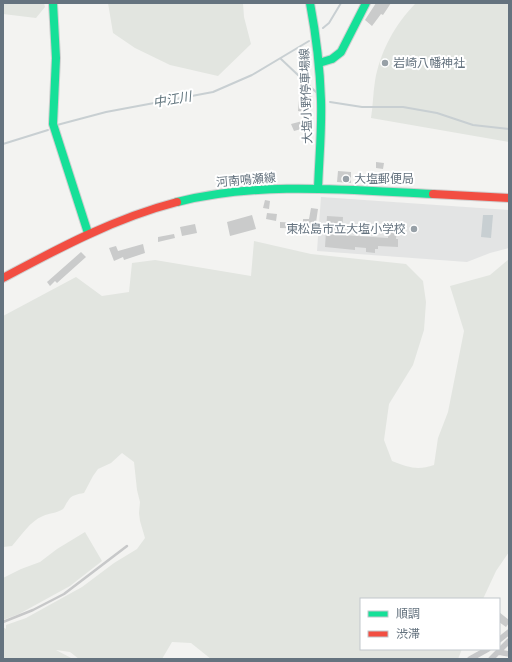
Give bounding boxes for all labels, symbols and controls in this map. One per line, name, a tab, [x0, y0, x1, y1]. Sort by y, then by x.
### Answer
street label: 大塩小野停車場線	[296, 48, 315, 144]
place label: 岩崎八幡神社	[393, 55, 465, 70]
marker: 岩崎八幡神社	[380, 58, 390, 68]
water label: 中江川	[151, 87, 195, 110]
street label: 河南鳴瀬線	[215, 169, 277, 190]
place label: 大塩郵便局	[354, 171, 414, 186]
marker: 大塩郵便局	[341, 174, 351, 184]
place label: 東松島市立大塩小学校	[286, 221, 406, 236]
marker: 東松島市立大塩小学校	[409, 224, 419, 234]
legend	[360, 598, 500, 650]
text: 順調	[396, 606, 420, 621]
text: 渋滞	[396, 626, 420, 641]

